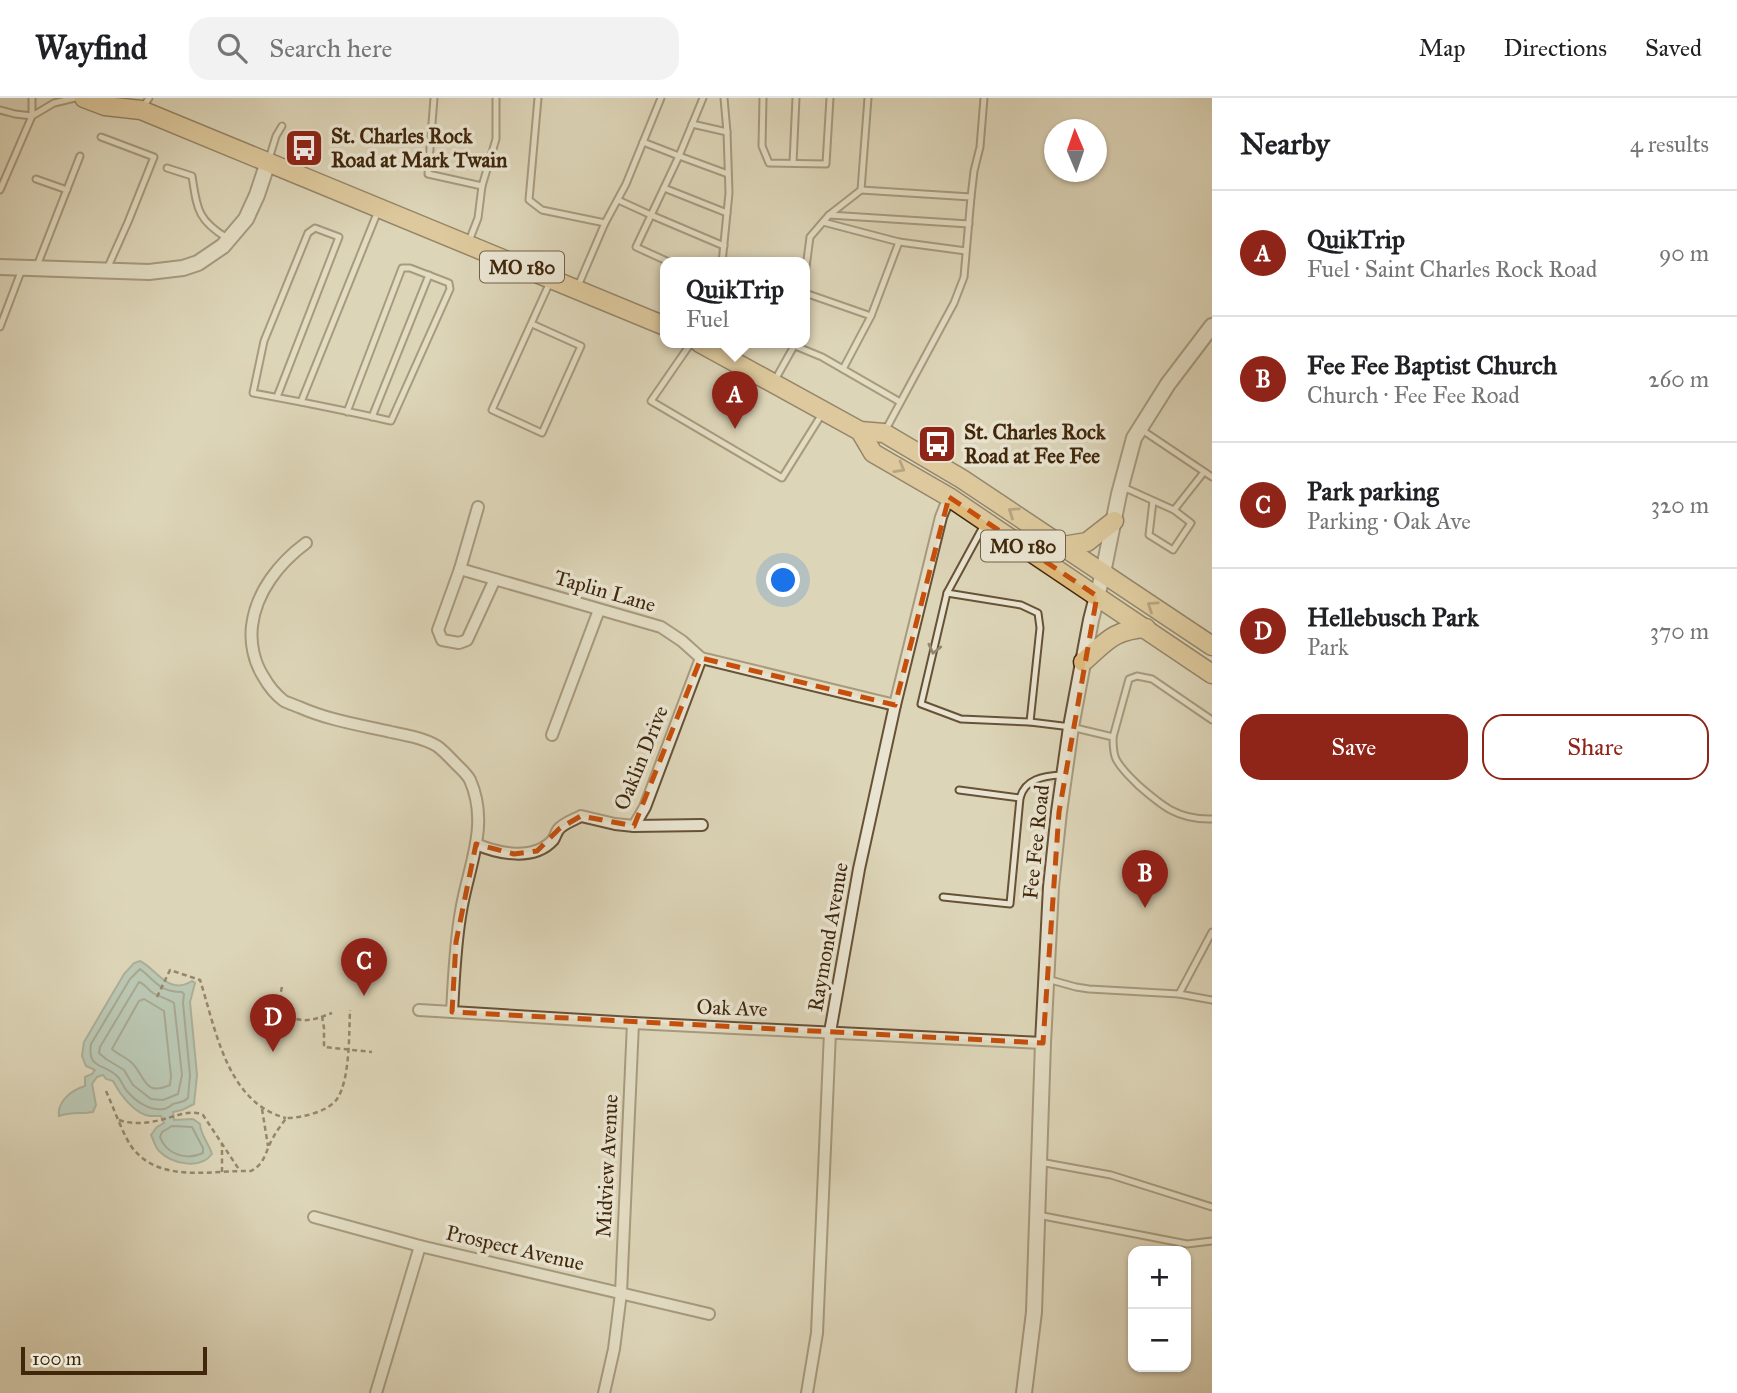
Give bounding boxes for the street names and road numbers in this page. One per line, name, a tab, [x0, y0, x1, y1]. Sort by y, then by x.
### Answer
road number: MO 180	[480, 252, 564, 282]
road number: MO 180	[981, 530, 1065, 561]
street label: Taplin Lane	[551, 564, 659, 618]
street label: Oaklin Drive	[608, 702, 674, 814]
street label: Fee Fee Road	[1017, 783, 1055, 901]
street label: Raymond Avenue	[802, 860, 854, 1014]
street label: Oak Ave	[696, 994, 768, 1022]
street label: Midview Avenue	[590, 1093, 624, 1238]
street label: Prospect Avenue	[443, 1219, 587, 1277]

